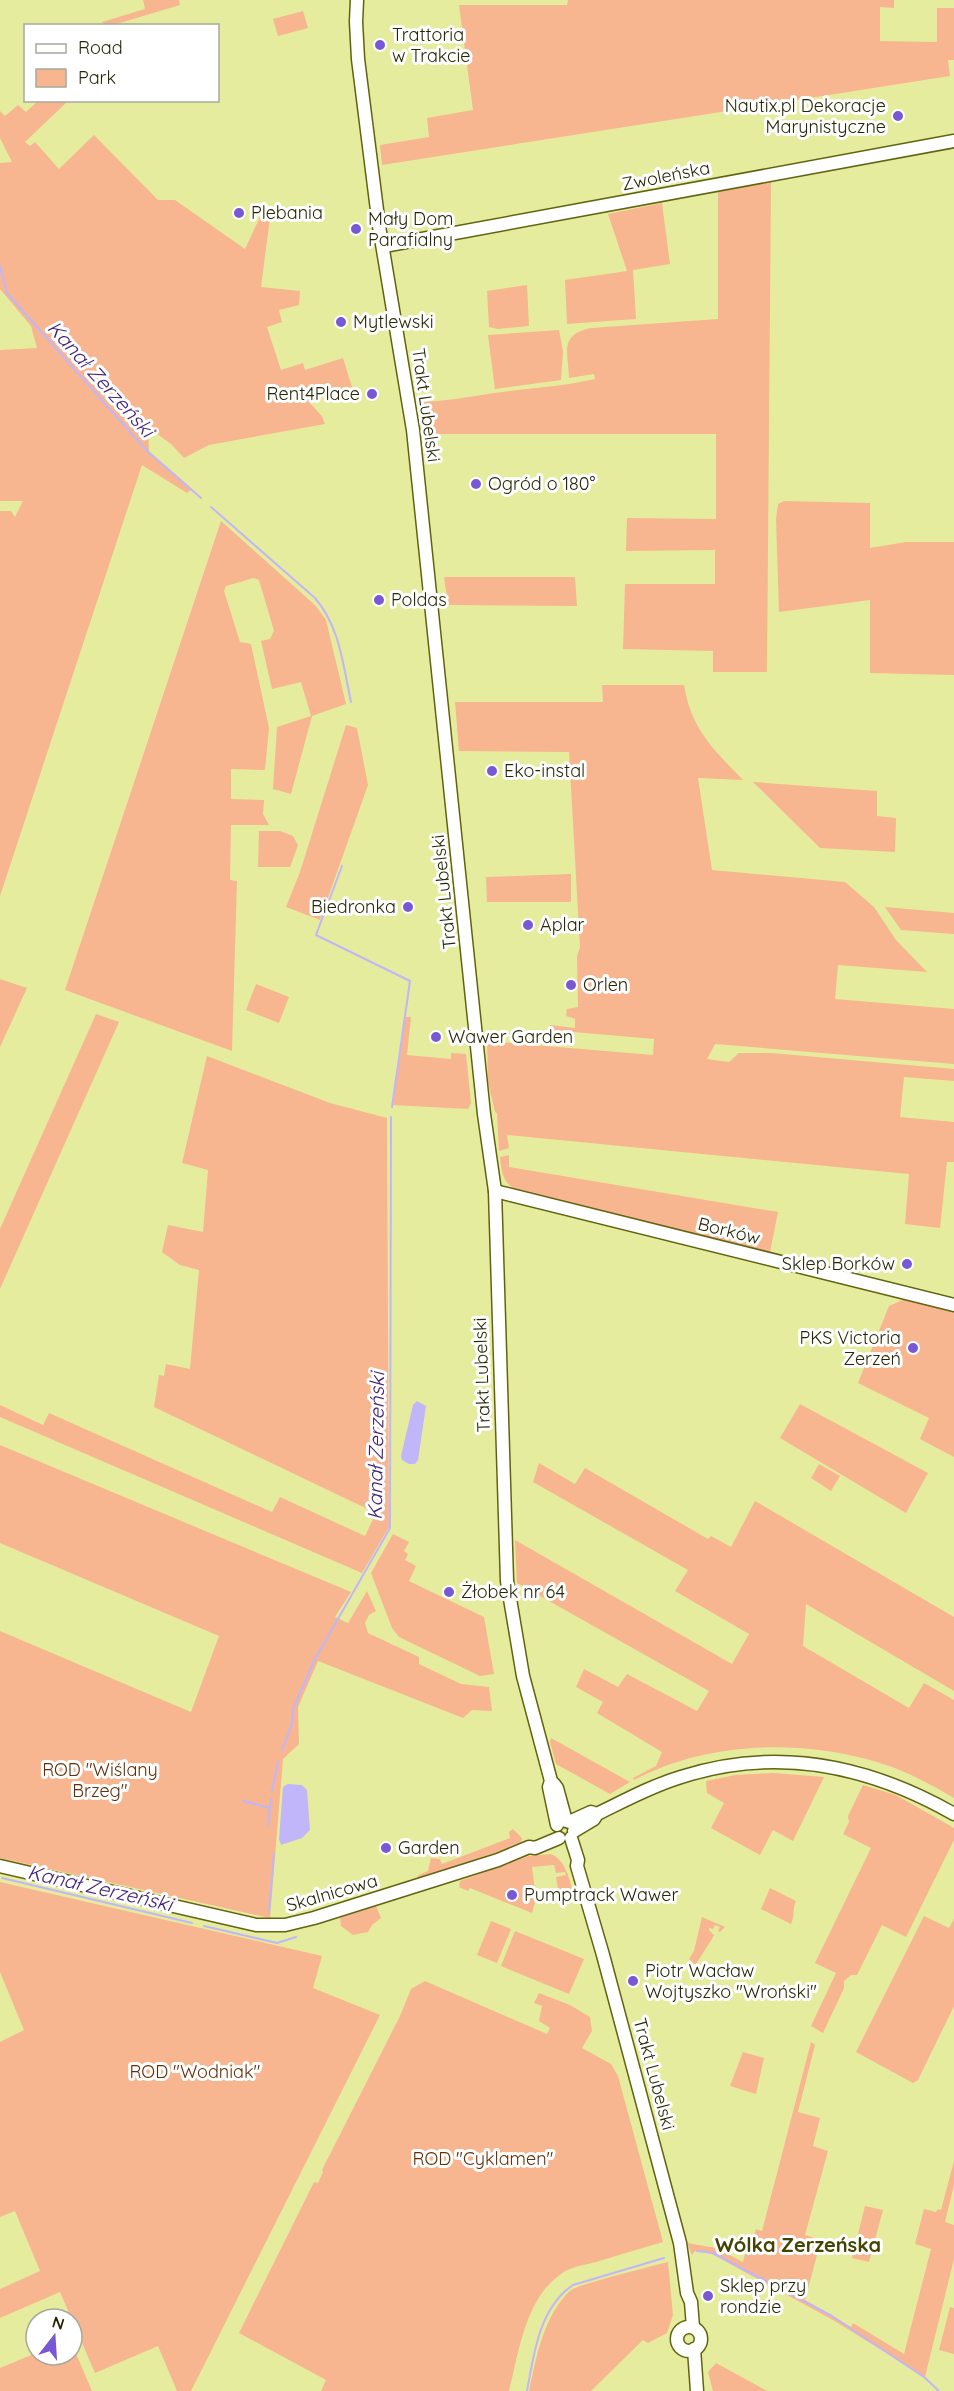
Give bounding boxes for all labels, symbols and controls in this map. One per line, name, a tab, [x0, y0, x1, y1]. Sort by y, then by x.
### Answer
place label: Trattoria w Trakcie	[392, 23, 470, 67]
legend	[24, 24, 219, 102]
text: Road	[78, 36, 123, 59]
marker: Trattoria w Trakcie	[373, 38, 387, 52]
text: Park	[78, 66, 116, 89]
place label: Nautix.pl Dekoracje Marynistyczne	[725, 94, 886, 138]
marker: Nautix.pl Dekoracje Marynistyczne	[891, 109, 905, 123]
street label: Zwoleńska	[620, 156, 712, 195]
place label: Plebania	[251, 201, 323, 224]
marker: Plebania	[232, 206, 246, 220]
place label: Mały Dom Parafialny	[368, 207, 453, 251]
marker: Mały Dom Parafialny	[349, 222, 363, 236]
place label: Mytlewski	[353, 310, 434, 333]
water label: Kanał Zerzeński	[43, 315, 162, 444]
marker: Mytlewski	[334, 315, 348, 329]
street label: Trakt Lubelski	[407, 346, 446, 463]
place label: Rent4Place	[267, 382, 360, 405]
marker: Rent4Place	[365, 387, 379, 401]
place label: Ogród o 180⁰	[488, 472, 596, 495]
marker: Ogród o 180⁰	[469, 477, 483, 491]
place label: Poldas	[391, 588, 447, 611]
marker: Poldas	[372, 593, 386, 607]
place label: Eko-instal	[504, 759, 585, 782]
marker: Eko-instal	[485, 764, 499, 778]
street label: Trakt Lubelski	[426, 834, 461, 950]
place label: Biedronka	[311, 895, 396, 918]
marker: Biedronka	[401, 900, 415, 914]
place label: Aplar	[540, 913, 585, 936]
marker: Aplar	[521, 918, 535, 932]
place label: Orlen	[583, 973, 628, 996]
marker: Orlen	[564, 978, 578, 992]
place label: Wawer Garden	[448, 1025, 573, 1048]
marker: Wawer Garden	[429, 1030, 443, 1044]
street label: Borków	[696, 1212, 763, 1249]
place label: Sklep Borków	[782, 1252, 895, 1275]
marker: Sklep Borków	[900, 1257, 914, 1271]
street label: Trakt Lubelski	[468, 1317, 495, 1433]
place label: PKS Victoria Zerzeń	[800, 1326, 901, 1370]
marker: PKS Victoria Zerzeń	[906, 1341, 920, 1355]
water label: Kanał Zerzeński	[362, 1369, 389, 1520]
place label: Żłobek nr 64	[461, 1580, 565, 1603]
marker: Żłobek nr 64	[442, 1585, 456, 1599]
park label: ROD "Wiślany Brzeg"	[42, 1758, 158, 1802]
place label: Garden	[398, 1836, 460, 1859]
marker: Garden	[379, 1841, 393, 1855]
water label: Kanał Zerzeński	[25, 1859, 178, 1917]
street label: Skalnicowa	[284, 1869, 380, 1916]
place label: Pumptrack Wawer	[524, 1883, 679, 1906]
marker: Pumptrack Wawer	[505, 1888, 519, 1902]
place label: Piotr Wacław Wojtyszko "Wroński"	[645, 1959, 817, 2003]
marker: Piotr Wacław Wojtyszko "Wroński"	[626, 1974, 640, 1988]
street label: Trakt Lubelski	[628, 2015, 680, 2132]
park label: ROD "Wodniak"	[129, 2060, 261, 2083]
park label: ROD "Cyklamen"	[413, 2147, 554, 2170]
district label: Wólka Zerzeńska	[715, 2232, 881, 2257]
place label: Sklep przy rondzie	[720, 2274, 806, 2318]
marker: Sklep przy rondzie	[701, 2289, 715, 2303]
north arrow	[24, 2307, 84, 2367]
text: N	[50, 2311, 67, 2334]

